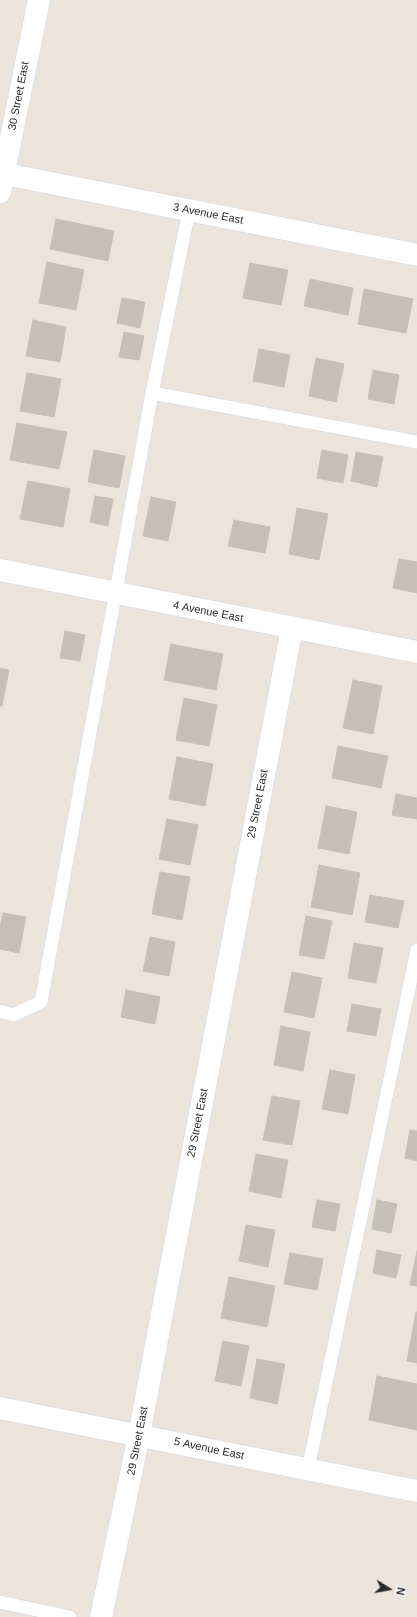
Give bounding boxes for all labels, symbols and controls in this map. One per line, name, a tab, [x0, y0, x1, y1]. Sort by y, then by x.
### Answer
street label: 30 Street East	[6, 61, 32, 131]
street label: 3 Avenue East	[172, 201, 244, 227]
street label: 4 Avenue East	[172, 599, 244, 625]
street label: 29 Street East	[245, 769, 271, 839]
street label: 29 Street East	[185, 1088, 211, 1158]
street label: 29 Street East	[125, 1406, 151, 1476]
street label: 5 Avenue East	[173, 1435, 245, 1463]
north arrow	[369, 1569, 409, 1609]
text: N	[394, 1586, 407, 1596]

